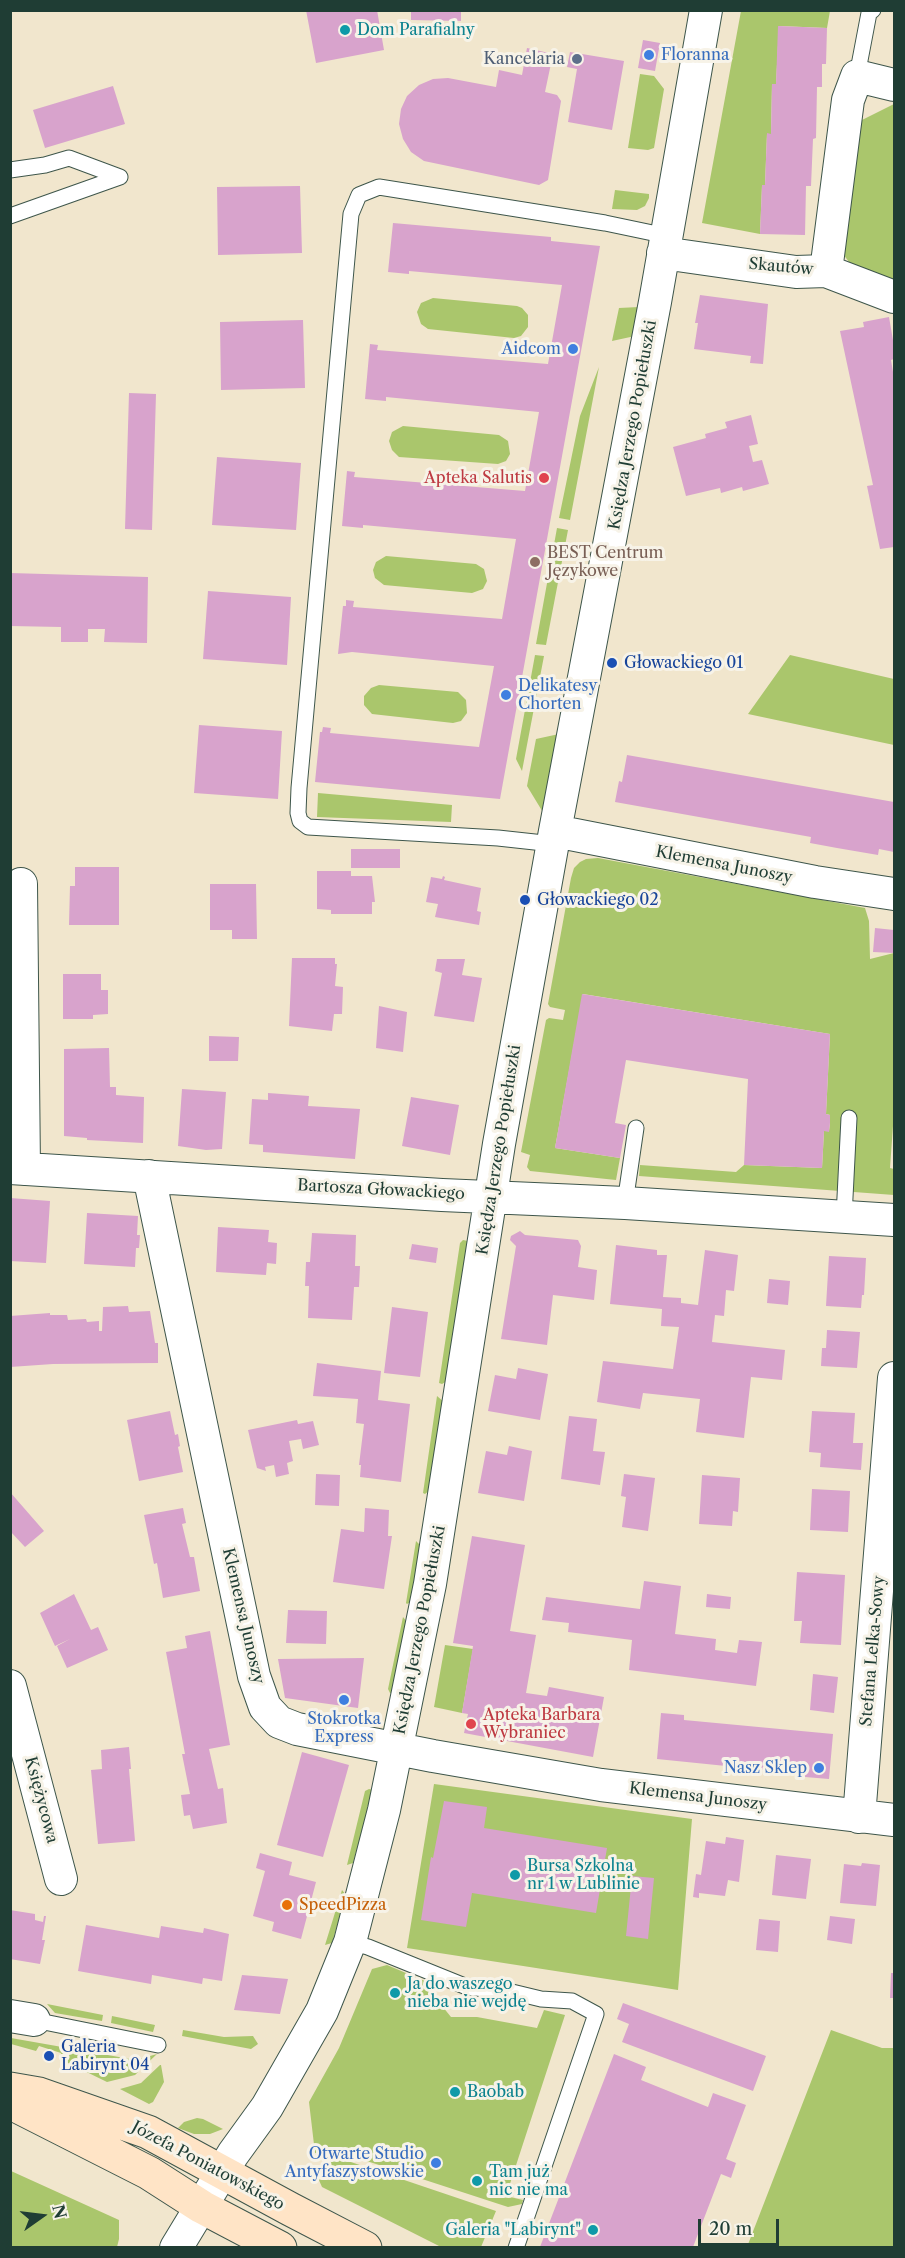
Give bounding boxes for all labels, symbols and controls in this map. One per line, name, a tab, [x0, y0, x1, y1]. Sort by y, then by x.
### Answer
place label: Dom Parafialny	[357, 20, 475, 40]
marker: Dom Parafialny	[338, 23, 352, 37]
place label: Floranna	[661, 45, 729, 65]
marker: Floranna	[642, 48, 656, 62]
place label: Kancelaria	[483, 49, 565, 69]
marker: Kancelaria	[570, 52, 584, 66]
street label: Skautów	[748, 255, 814, 279]
street label: Księdza Jerzego Popiełuszki	[605, 319, 661, 531]
place label: Aidcom	[501, 339, 561, 359]
marker: Aidcom	[566, 342, 580, 356]
place label: Apteka Salutis	[424, 468, 532, 488]
marker: Apteka Salutis	[537, 471, 551, 485]
place label: BEST Centrum Językowe	[547, 543, 663, 581]
marker: BEST Centrum Językowe	[528, 555, 542, 569]
place label: Głowackiego 01	[624, 653, 743, 673]
marker: Głowackiego 01	[605, 656, 619, 670]
place label: Delikatesy Chorten	[518, 676, 597, 714]
marker: Delikatesy Chorten	[499, 688, 513, 702]
street label: Klemensa Junoszy	[654, 842, 794, 888]
place label: Głowackiego 02	[537, 890, 659, 910]
marker: Głowackiego 02	[518, 893, 532, 907]
street label: Księdza Jerzego Popiełuszki	[473, 1044, 525, 1256]
street label: Bartosza Głowackiego	[297, 1176, 465, 1204]
street label: Księdza Jerzego Popiełuszki	[390, 1524, 450, 1736]
street label: Klemensa Junoszy	[218, 1546, 268, 1686]
street label: Stefana Lelka-Sowy	[857, 1575, 889, 1727]
marker: Stokrotka Express	[337, 1693, 351, 1707]
place label: Apteka Barbara Wybraniec	[483, 1705, 601, 1743]
place label: Stokrotka Express	[307, 1709, 381, 1747]
marker: Apteka Barbara Wybraniec	[464, 1717, 478, 1731]
street label: Księżycowa	[20, 1755, 62, 1845]
place label: Nasz Sklep	[724, 1758, 807, 1778]
marker: Nasz Sklep	[812, 1761, 826, 1775]
street label: Klemensa Junoszy	[628, 1779, 768, 1815]
place label: Bursa Szkolna nr 1 w Lublinie	[527, 1856, 640, 1894]
marker: Bursa Szkolna nr 1 w Lublinie	[508, 1868, 522, 1882]
place label: SpeedPizza	[299, 1895, 386, 1915]
marker: SpeedPizza	[280, 1898, 294, 1912]
place label: Ja do waszego nieba nie wejdę	[407, 1974, 526, 2012]
marker: Ja do waszego nieba nie wejdę	[388, 1986, 402, 2000]
place label: Galeria Labirynt 04	[61, 2037, 149, 2075]
marker: Galeria Labirynt 04	[42, 2049, 56, 2063]
place label: Baobab	[467, 2082, 524, 2102]
marker: Baobab	[448, 2085, 462, 2099]
street label: Józefa Poniatowskiego	[128, 2118, 288, 2214]
place label: Otwarte Studio Antyfaszystowskie	[285, 2144, 424, 2182]
marker: Otwarte Studio Antyfaszystowskie	[429, 2156, 443, 2170]
place label: Tam już nic nie ma	[489, 2162, 568, 2200]
marker: Tam już nic nie ma	[470, 2174, 484, 2188]
north arrow	[12, 2186, 72, 2246]
text: N	[48, 2202, 71, 2221]
scale bar	[701, 2207, 782, 2245]
text: 20 m	[709, 2218, 752, 2240]
place label: Galeria "Labirynt"	[445, 2220, 581, 2240]
marker: Galeria "Labirynt"	[586, 2223, 600, 2237]

